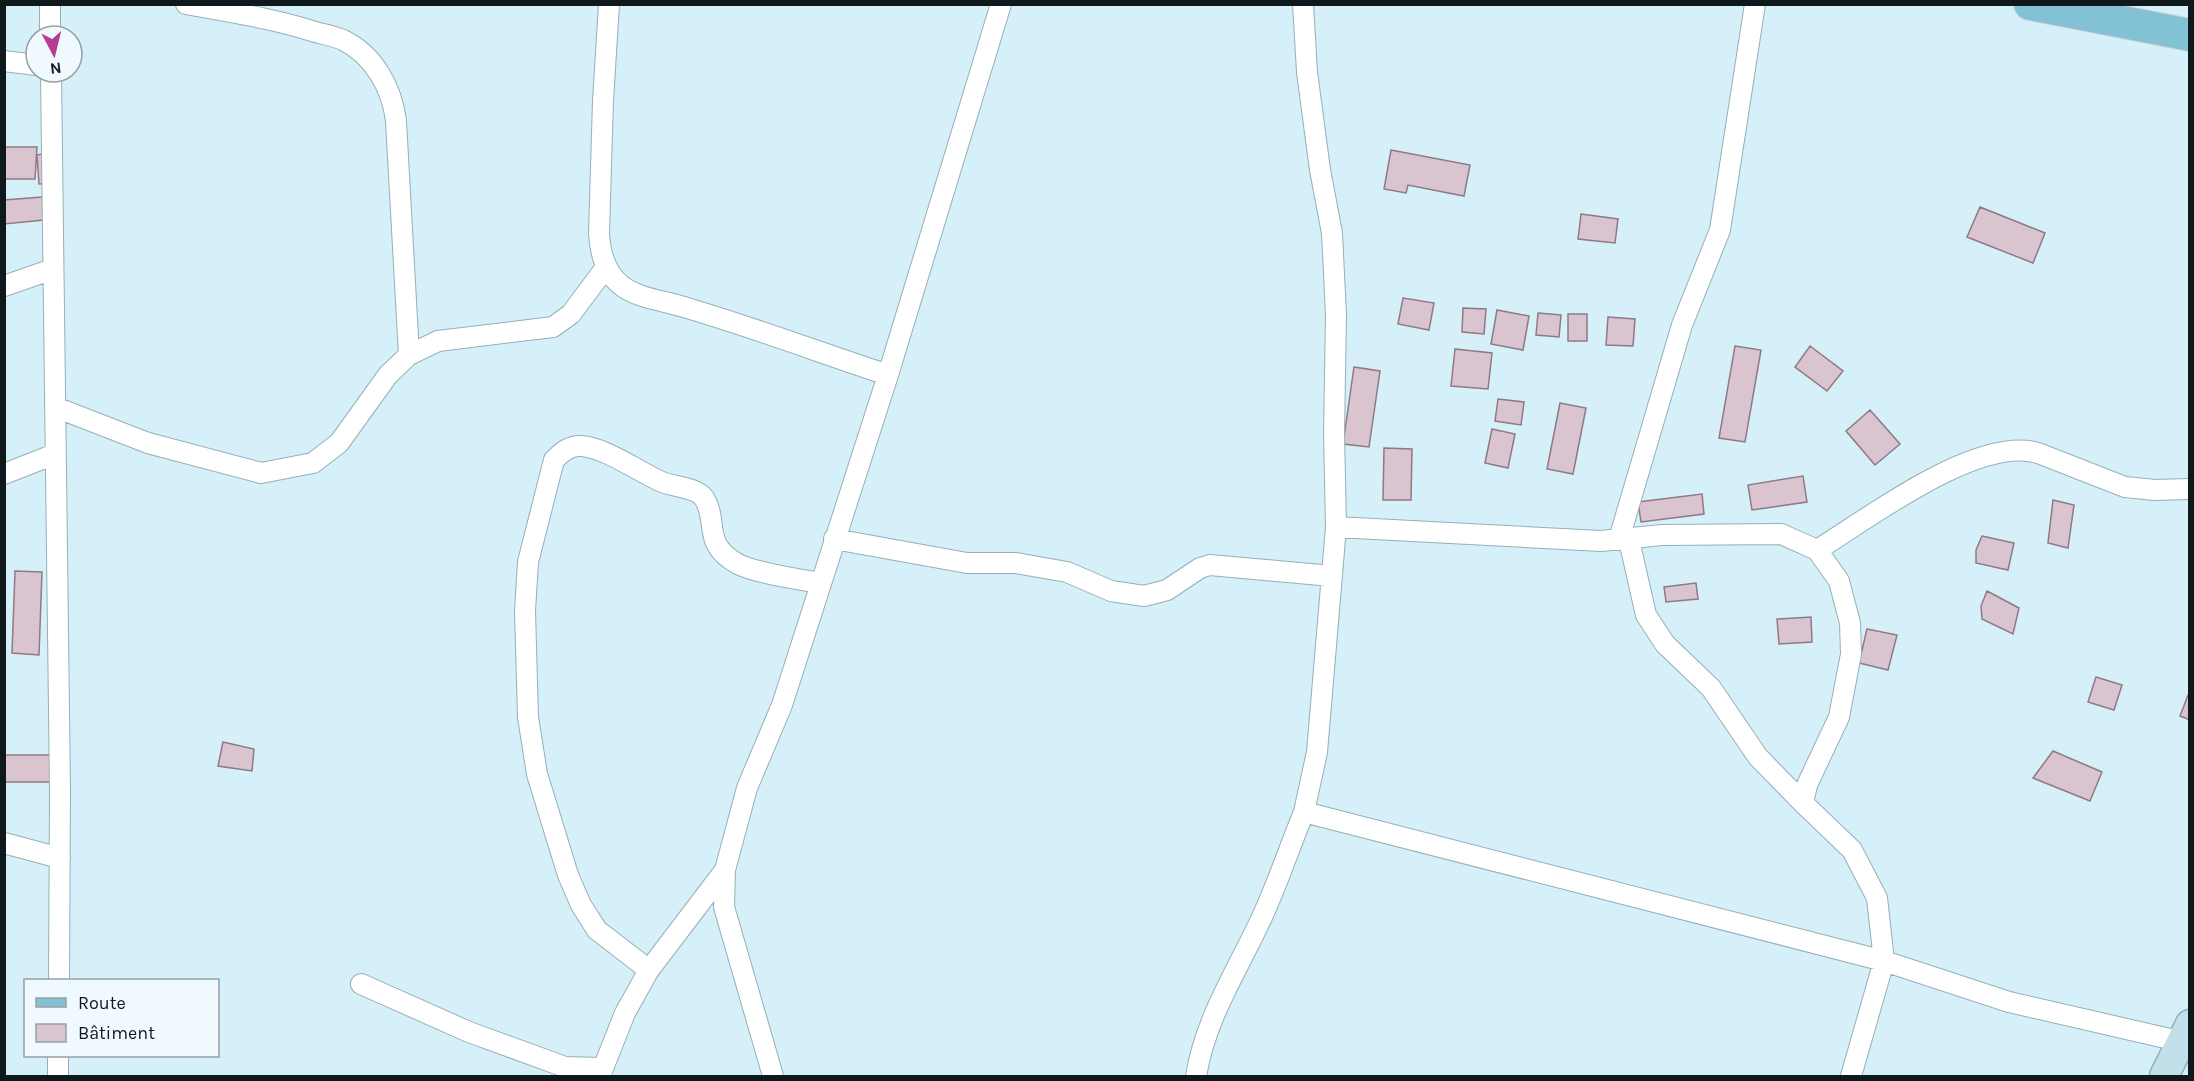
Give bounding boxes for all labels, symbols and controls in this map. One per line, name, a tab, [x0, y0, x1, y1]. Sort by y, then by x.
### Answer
north arrow	[24, 24, 84, 84]
text: N	[49, 58, 63, 79]
legend	[24, 979, 219, 1057]
text: Route	[78, 992, 126, 1014]
text: Bâtiment	[78, 1022, 155, 1044]

